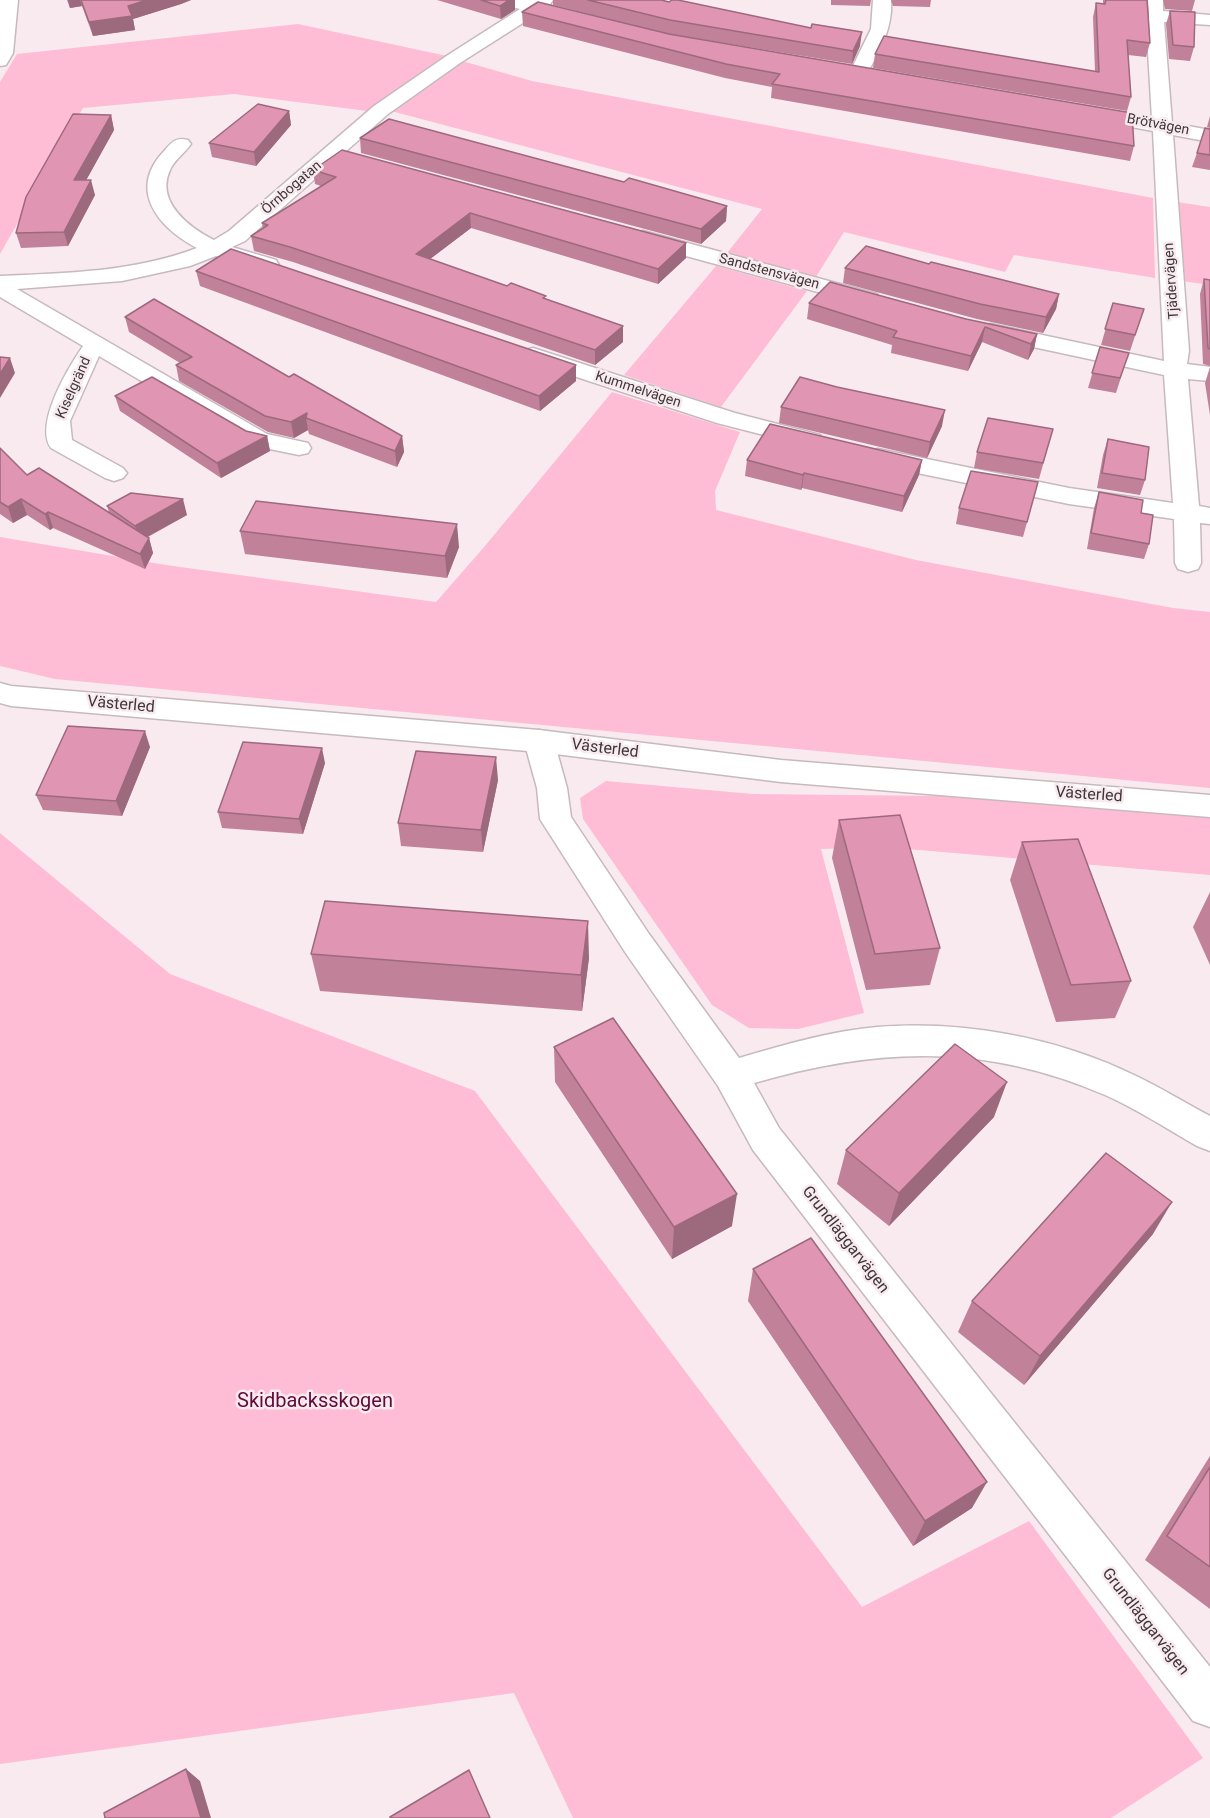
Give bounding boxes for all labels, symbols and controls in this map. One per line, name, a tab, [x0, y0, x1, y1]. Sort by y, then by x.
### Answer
street label: Brötvägen	[1125, 111, 1191, 139]
street label: Örnbogatan	[259, 158, 325, 218]
street label: Tjädervägen	[1161, 242, 1183, 320]
street label: Sandstensvägen	[717, 251, 821, 293]
street label: Kiselgränd	[53, 355, 95, 421]
street label: Kummelvägen	[593, 368, 683, 412]
street label: Västerled	[87, 693, 155, 717]
street label: Västerled	[570, 735, 640, 763]
street label: Västerled	[1055, 783, 1123, 807]
street label: Grundläggarvägen	[797, 1183, 893, 1297]
park label: Skidbacksskogen	[237, 1390, 393, 1414]
street label: Grundläggarvägen	[1097, 1565, 1193, 1679]

